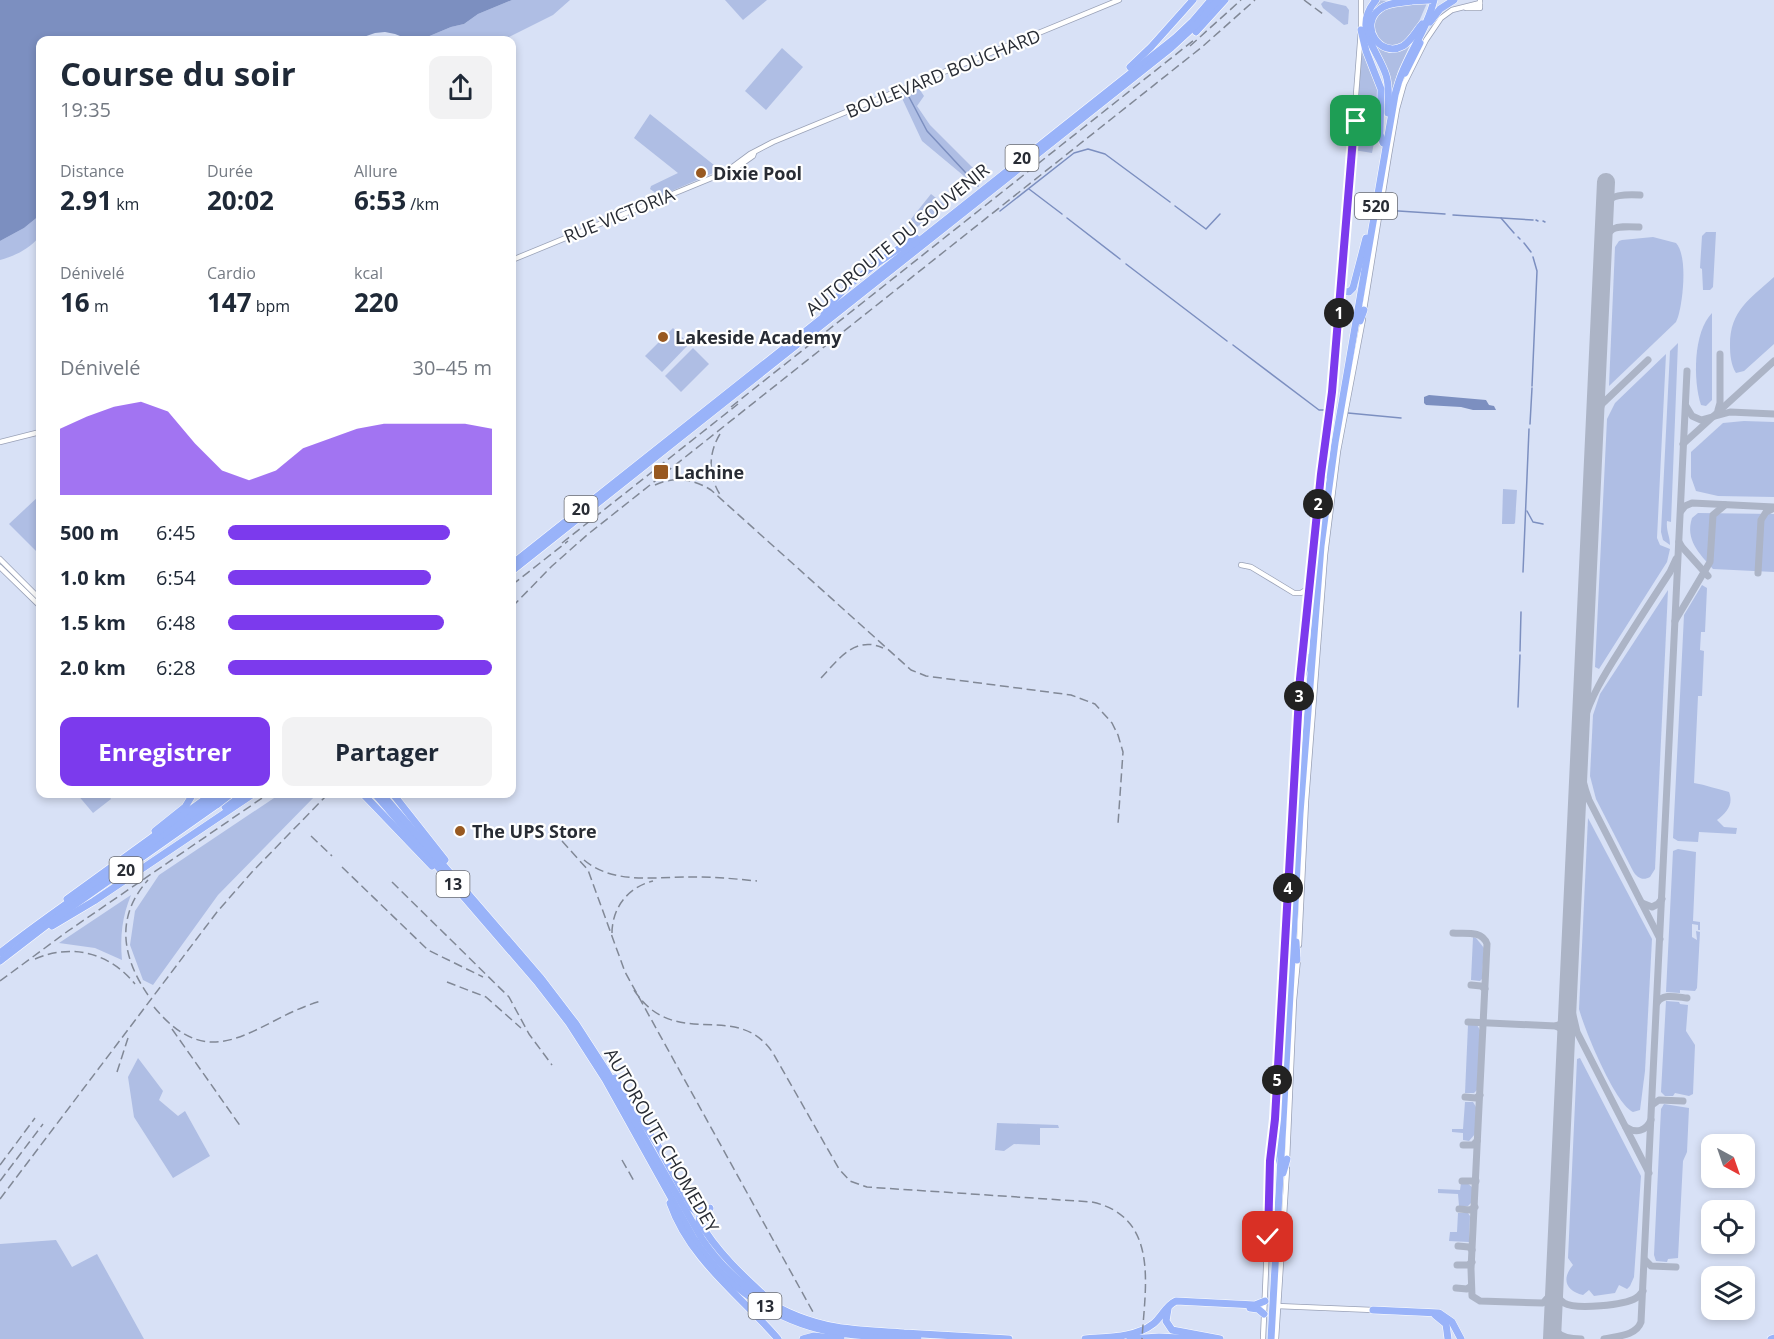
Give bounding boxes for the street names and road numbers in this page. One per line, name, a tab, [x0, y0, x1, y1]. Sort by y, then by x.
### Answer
street label: BOULEVARD BOUCHARD	[842, 23, 1044, 123]
road number: 20	[1006, 145, 1038, 171]
street label: AUTOROUTE DU SOUVENIR	[800, 157, 994, 321]
street label: RUE VICTORIA	[560, 182, 679, 248]
road number: 520	[1355, 193, 1397, 219]
road number: 20	[564, 496, 598, 522]
road number: 20	[110, 857, 142, 883]
road number: 13	[436, 871, 470, 897]
street label: AUTOROUTE CHOMEDEY	[599, 1043, 725, 1237]
road number: 13	[748, 1293, 782, 1319]

